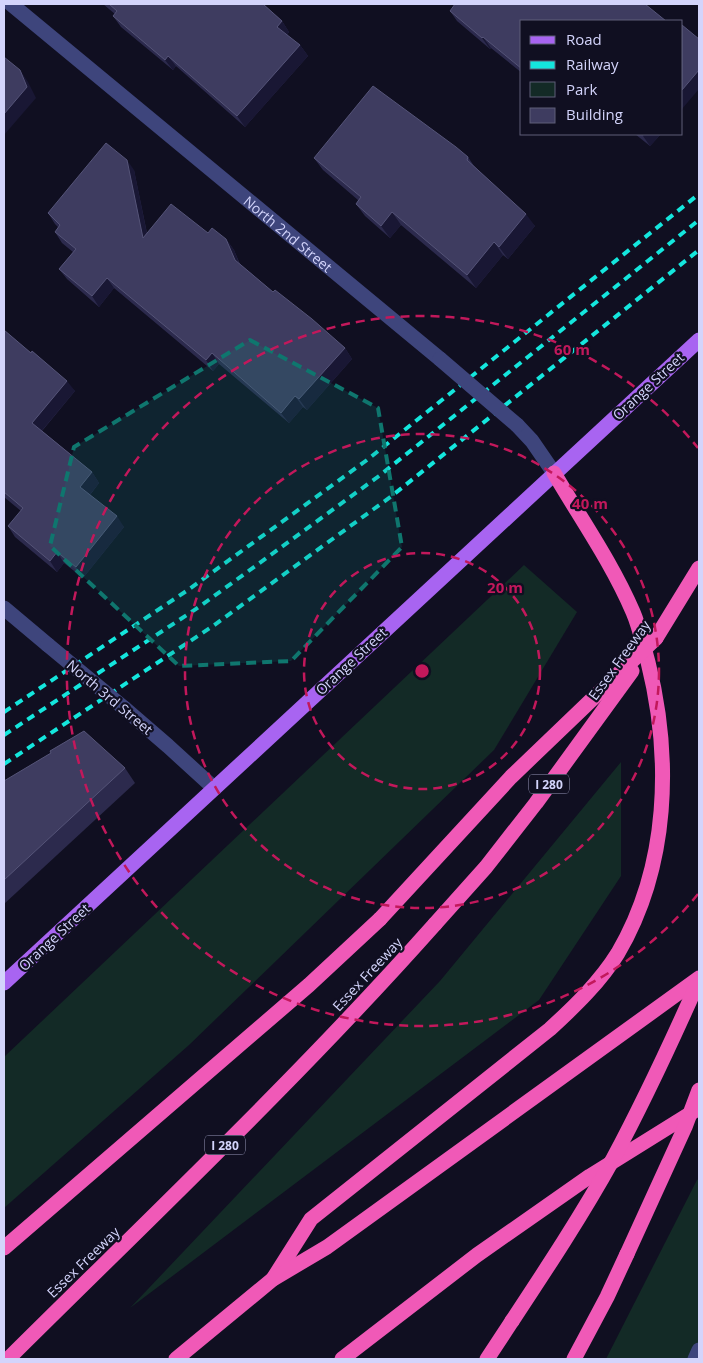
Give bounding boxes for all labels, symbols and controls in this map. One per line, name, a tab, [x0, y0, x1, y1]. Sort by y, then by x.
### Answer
legend	[520, 20, 683, 135]
text: Road	[566, 29, 602, 49]
text: Railway	[566, 54, 619, 74]
text: Park	[566, 79, 597, 99]
text: Building	[566, 104, 623, 124]
street label: North 2nd Street	[240, 191, 337, 276]
text: 60 m	[554, 339, 590, 359]
street label: Orange Street	[608, 348, 688, 424]
text: 40 m	[572, 493, 608, 513]
text: 20 m	[487, 577, 523, 597]
street label: Essex Freeway	[584, 615, 655, 704]
street label: Orange Street	[311, 623, 391, 699]
street label: North 3rd Street	[63, 655, 157, 739]
centre of rings	[413, 662, 431, 680]
road number: I 280	[529, 774, 569, 794]
street label: Orange Street	[14, 899, 94, 975]
street label: Essex Freeway	[328, 932, 407, 1015]
road number: I 280	[205, 1136, 245, 1154]
street label: Essex Freeway	[42, 1222, 124, 1302]

